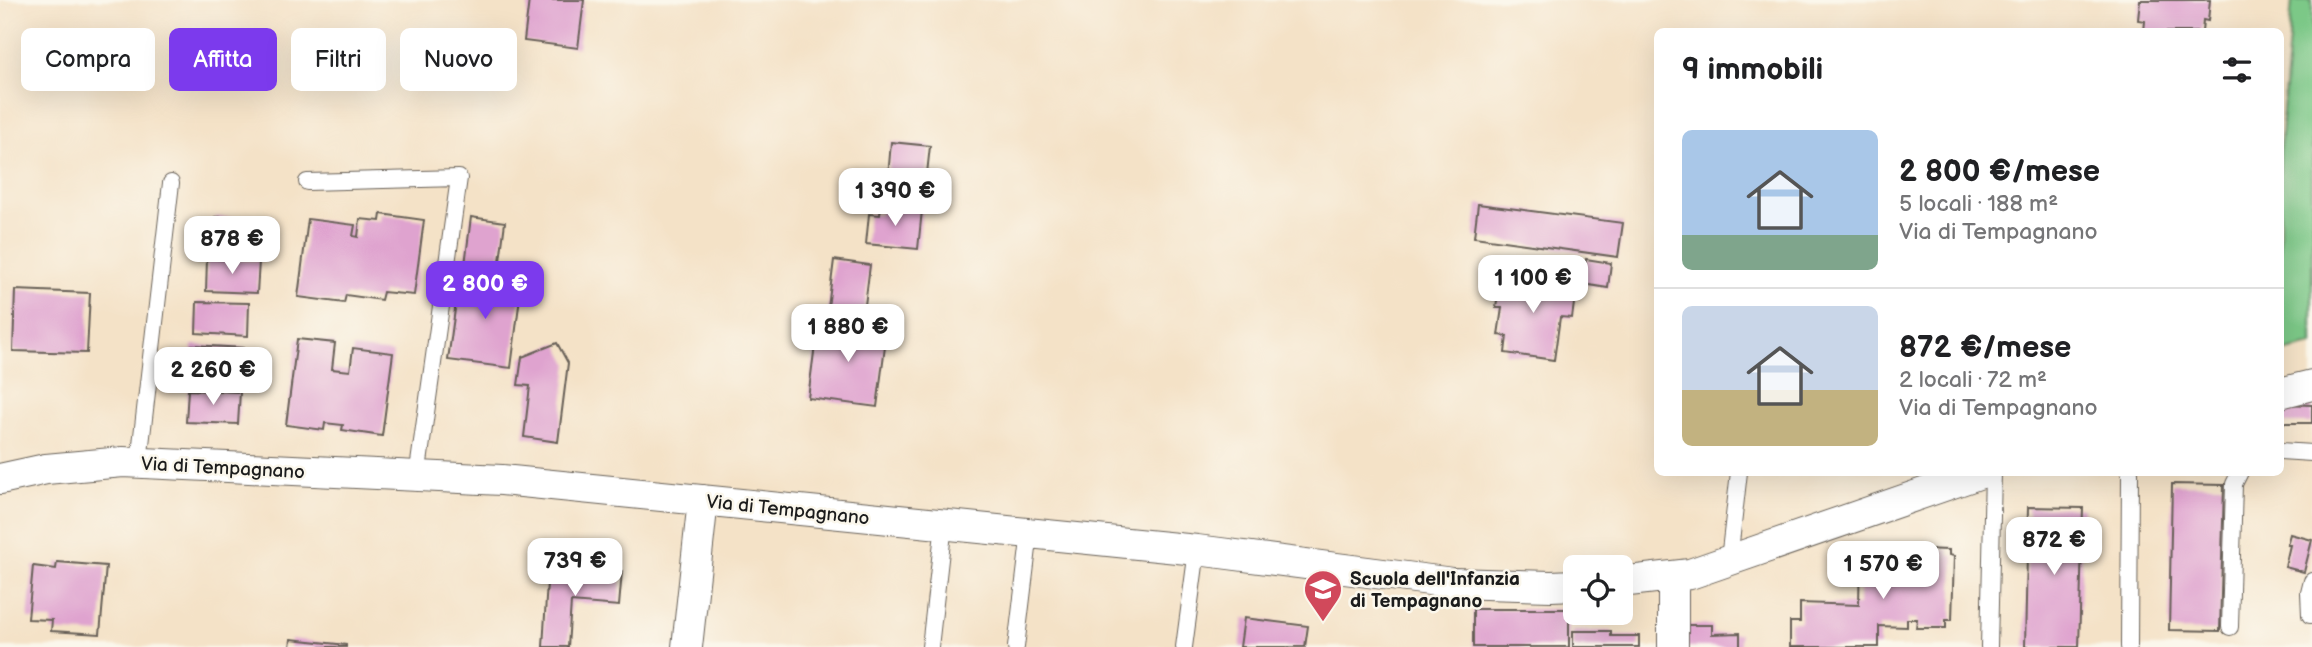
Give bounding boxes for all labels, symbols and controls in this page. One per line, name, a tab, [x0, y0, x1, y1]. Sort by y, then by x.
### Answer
chip: Compra	[21, 28, 155, 91]
chip: Affitta	[169, 28, 277, 91]
chip: Filtri	[291, 28, 386, 91]
chip: Nuovo	[400, 28, 517, 91]
icon: filters	[2218, 51, 2256, 89]
text: 9 immobili	[1682, 52, 1823, 88]
text: 2 800 €/mese	[1899, 154, 2100, 190]
icon: home	[1738, 158, 1822, 242]
pin: 1 390 €	[830, 168, 960, 228]
text: 1 390 €	[855, 177, 935, 205]
text: 5 locali · 188 m²	[1899, 190, 2058, 218]
pin: 878 €	[183, 216, 281, 276]
text: Via di Tempagnano	[1899, 218, 2098, 246]
text: 878 €	[200, 225, 264, 253]
pin: 1 100 €	[1468, 256, 1598, 315]
pin: 2 800 €	[420, 262, 550, 321]
text: 1 100 €	[1494, 264, 1572, 292]
text: 2 800 €	[442, 270, 528, 298]
pin: 1 880 €	[783, 304, 913, 364]
text: 1 880 €	[807, 313, 889, 341]
text: 872 €/mese	[1899, 330, 2071, 366]
icon: home	[1738, 334, 1822, 418]
pin: 2 260 €	[148, 348, 278, 407]
text: 2 260 €	[170, 356, 256, 384]
text: 2 locali · 72 m²	[1899, 366, 2047, 394]
text: Via di Tempagnano	[1899, 394, 2098, 422]
street label: Via di Tempagnano	[140, 453, 305, 484]
street label: Via di Tempagnano	[705, 490, 871, 531]
pin: 872 €	[2005, 518, 2103, 577]
text: 872 €	[2022, 526, 2086, 554]
pin: 739 €	[526, 538, 624, 598]
pin: 1 570 €	[1818, 542, 1948, 601]
text: 739 €	[543, 547, 607, 575]
text: 1 570 €	[1843, 550, 1923, 578]
map controls	[1563, 555, 1633, 625]
button: locate	[1563, 555, 1633, 625]
school or university icon: Scuola dell'Infanzia di Tempagnano	[1302, 568, 1344, 623]
place label: Scuola dell'Infanzia di Tempagnano	[1350, 568, 1520, 613]

